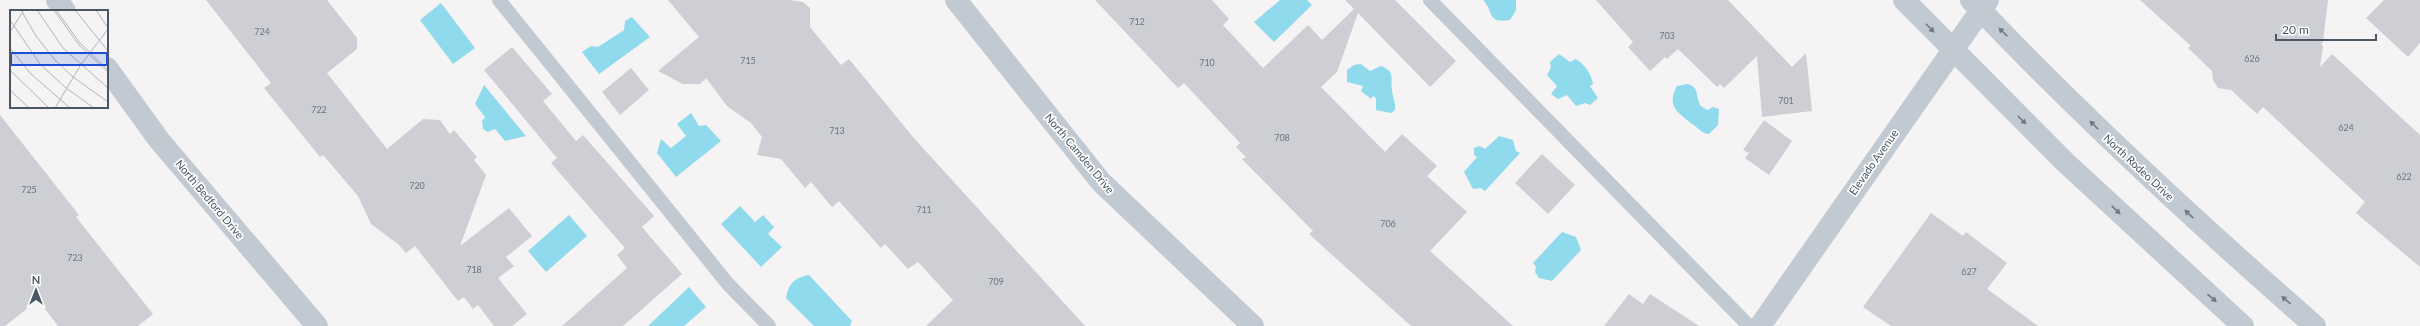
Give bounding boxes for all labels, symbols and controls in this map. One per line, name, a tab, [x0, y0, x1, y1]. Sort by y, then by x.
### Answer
inset map	[10, 10, 108, 108]
house number: 712	[1129, 16, 1145, 27]
scale bar	[2276, 16, 2376, 42]
text: 20 m	[2282, 22, 2309, 37]
one-way arrow	[1926, 23, 1935, 33]
house number: 724	[254, 26, 270, 37]
one-way arrow	[1998, 27, 2008, 37]
house number: 703	[1659, 30, 1675, 41]
house number: 626	[2244, 53, 2260, 64]
house number: 715	[740, 55, 756, 66]
house number: 710	[1199, 57, 1215, 68]
house number: 701	[1778, 95, 1794, 106]
house number: 722	[311, 104, 327, 115]
street label: North Camden Drive	[1043, 110, 1117, 196]
one-way arrow	[2017, 116, 2027, 125]
one-way arrow	[2089, 120, 2099, 130]
house number: 624	[2338, 122, 2354, 133]
house number: 713	[829, 125, 845, 136]
street label: Elevado Avenue	[1846, 127, 1900, 197]
street label: North Rodeo Drive	[2101, 131, 2177, 203]
house number: 708	[1274, 132, 1290, 143]
street label: North Bedford Drive	[173, 157, 247, 241]
house number: 622	[2396, 171, 2412, 182]
house number: 720	[409, 180, 425, 191]
house number: 725	[21, 184, 37, 195]
house number: 711	[916, 204, 932, 215]
one-way arrow	[2111, 206, 2121, 215]
one-way arrow	[2184, 209, 2194, 219]
house number: 706	[1380, 218, 1396, 229]
house number: 723	[67, 252, 83, 263]
house number: 718	[466, 264, 482, 275]
house number: 627	[1961, 266, 1977, 277]
north arrow	[16, 270, 56, 310]
text: N	[32, 273, 40, 286]
house number: 709	[988, 276, 1004, 287]
one-way arrow	[2207, 294, 2217, 303]
one-way arrow	[2281, 296, 2291, 305]

